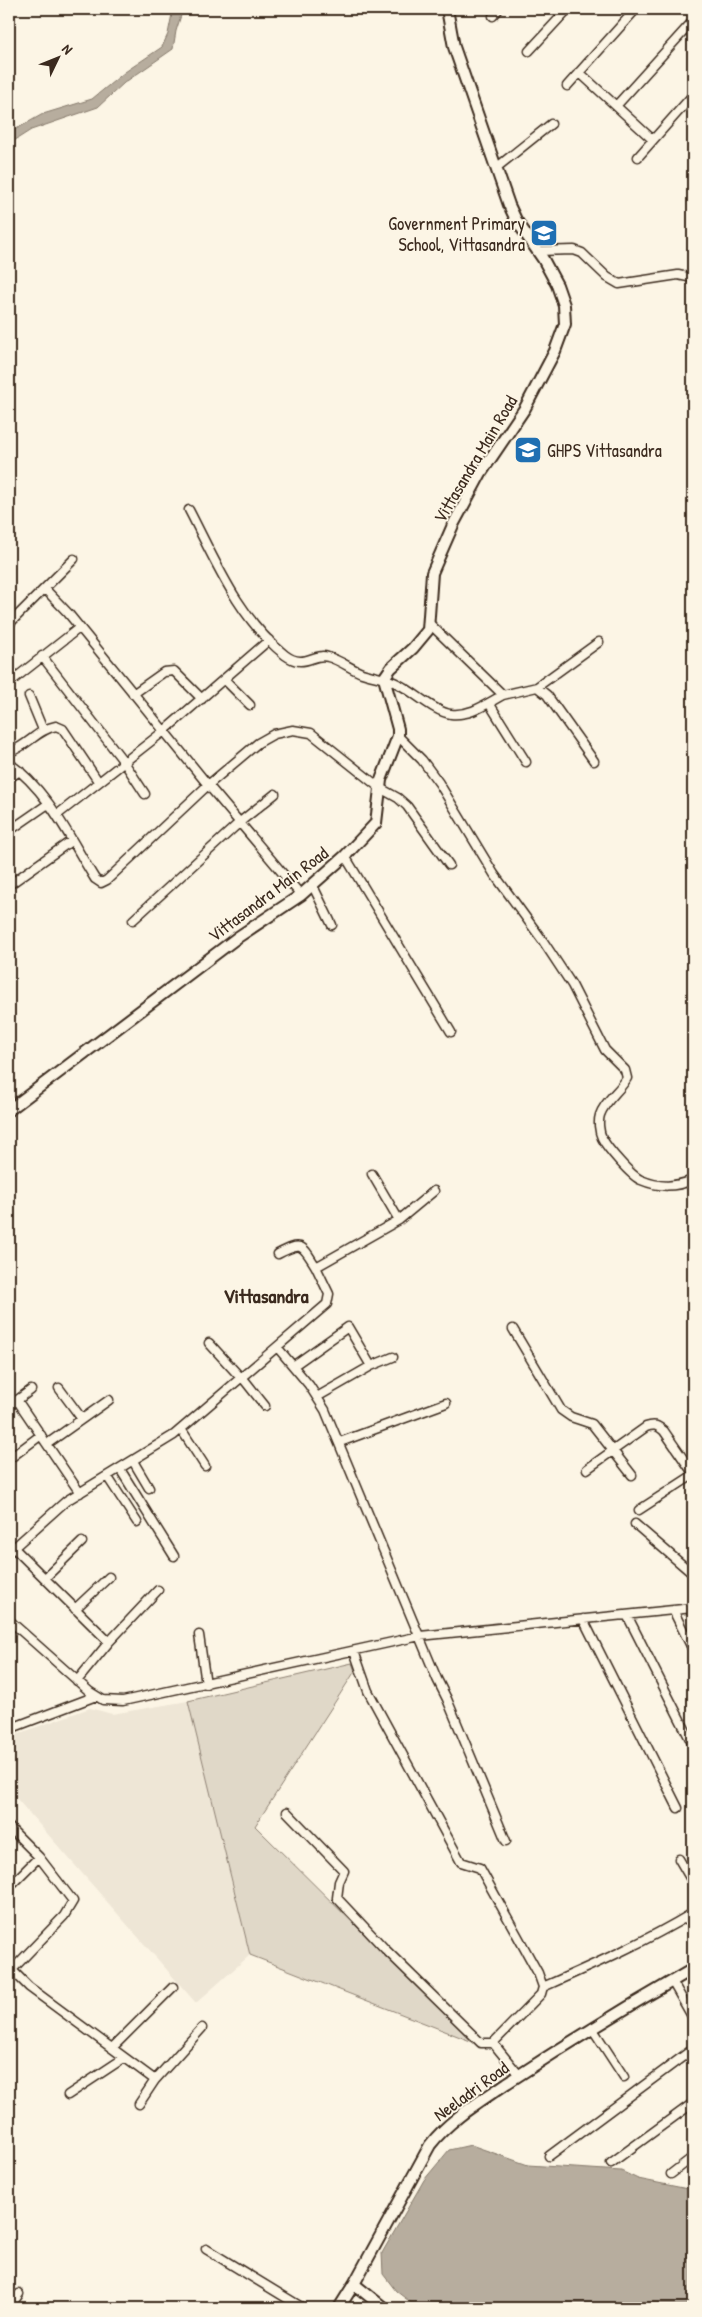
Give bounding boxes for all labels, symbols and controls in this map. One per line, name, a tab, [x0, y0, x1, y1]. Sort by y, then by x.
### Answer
north arrow	[32, 32, 82, 82]
text: N	[58, 40, 78, 58]
place label: Government Primary School, Vittasandra	[388, 211, 525, 257]
school or university icon: Government Primary School, Vittasandra	[529, 218, 559, 248]
street label: Vittasandra Main Road	[427, 391, 523, 527]
school or university icon: GHPS Vittasandra	[513, 435, 543, 465]
place label: GHPS Vittasandra	[547, 438, 662, 463]
street label: Vittasandra Main Road	[203, 841, 333, 947]
district label: Vittasandra	[223, 1282, 309, 1309]
street label: Neeladri Road	[428, 2055, 514, 2127]

